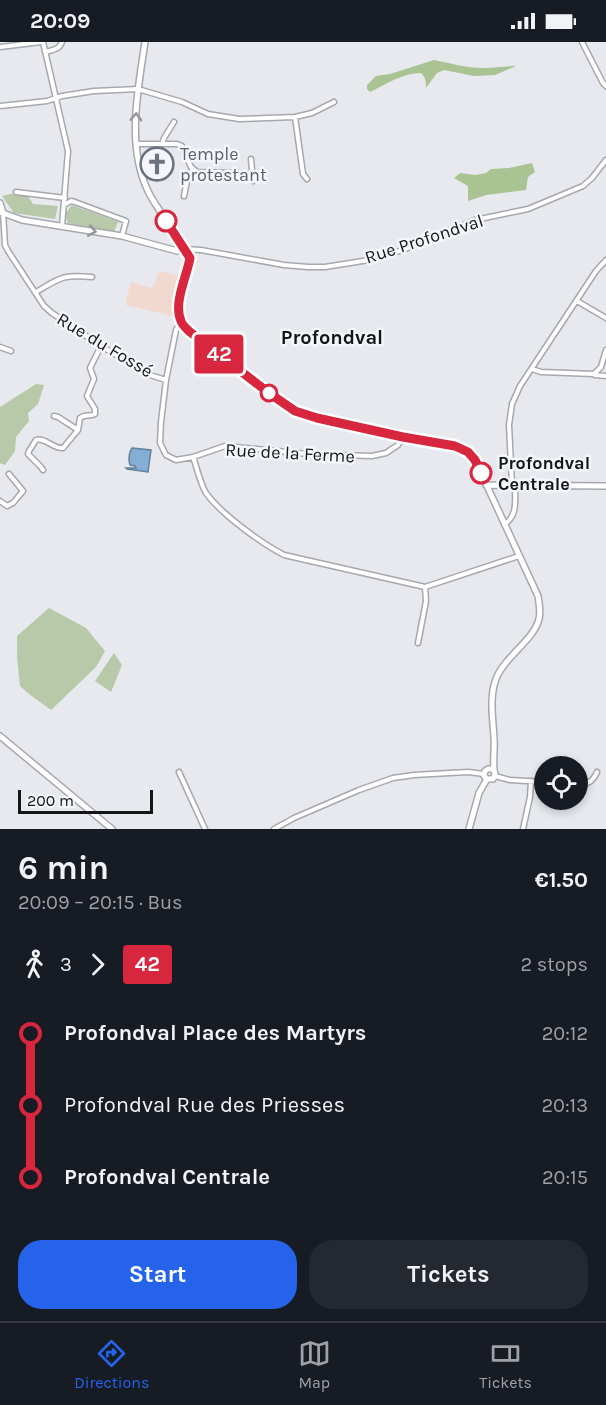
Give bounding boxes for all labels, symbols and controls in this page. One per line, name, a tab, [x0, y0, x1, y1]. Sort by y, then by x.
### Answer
text: 20:09	[30, 8, 91, 34]
one-way arrow	[130, 112, 143, 121]
place label: Temple protestant	[180, 143, 267, 186]
church icon: Temple protestant	[139, 146, 175, 182]
street label: Rue Profondval	[362, 209, 486, 269]
unlabelled marker	[155, 210, 177, 232]
one-way arrow	[86, 224, 96, 237]
street label: Rue du Fossé	[53, 308, 157, 382]
district label: Profondval	[281, 326, 383, 349]
line badge: 42	[192, 334, 246, 374]
text: 42	[206, 342, 232, 366]
unlabelled marker	[260, 384, 278, 402]
street label: Rue de la Ferme	[225, 439, 355, 467]
place label: Profondval Centrale	[498, 452, 590, 495]
marker: Profondval Centrale	[470, 462, 492, 484]
map controls	[534, 756, 588, 810]
button: locate	[534, 756, 588, 810]
scale bar	[18, 787, 153, 814]
text: 200 m	[27, 791, 74, 810]
text: 6 min	[18, 849, 109, 887]
text: €1.50	[535, 867, 588, 893]
text: 20:09 – 20:15 · Bus	[18, 891, 183, 914]
icon: walk	[18, 948, 51, 981]
icon: forward	[81, 948, 114, 981]
text: 42	[135, 952, 160, 976]
text: 3	[60, 953, 72, 976]
text: 2 stops	[521, 953, 588, 976]
text: Profondval Place des Martyrs	[64, 1020, 366, 1046]
text: 20:12	[542, 1022, 588, 1045]
text: Profondval Rue des Priesses	[64, 1092, 345, 1118]
text: 20:13	[542, 1094, 588, 1117]
text: Profondval Centrale	[64, 1164, 270, 1190]
text: 20:15	[542, 1166, 588, 1189]
button: Start	[18, 1240, 297, 1309]
button: Tickets	[309, 1240, 588, 1309]
tab: Directions	[74, 1337, 149, 1392]
tab: Map	[298, 1337, 331, 1392]
tab: Tickets	[479, 1337, 532, 1392]

